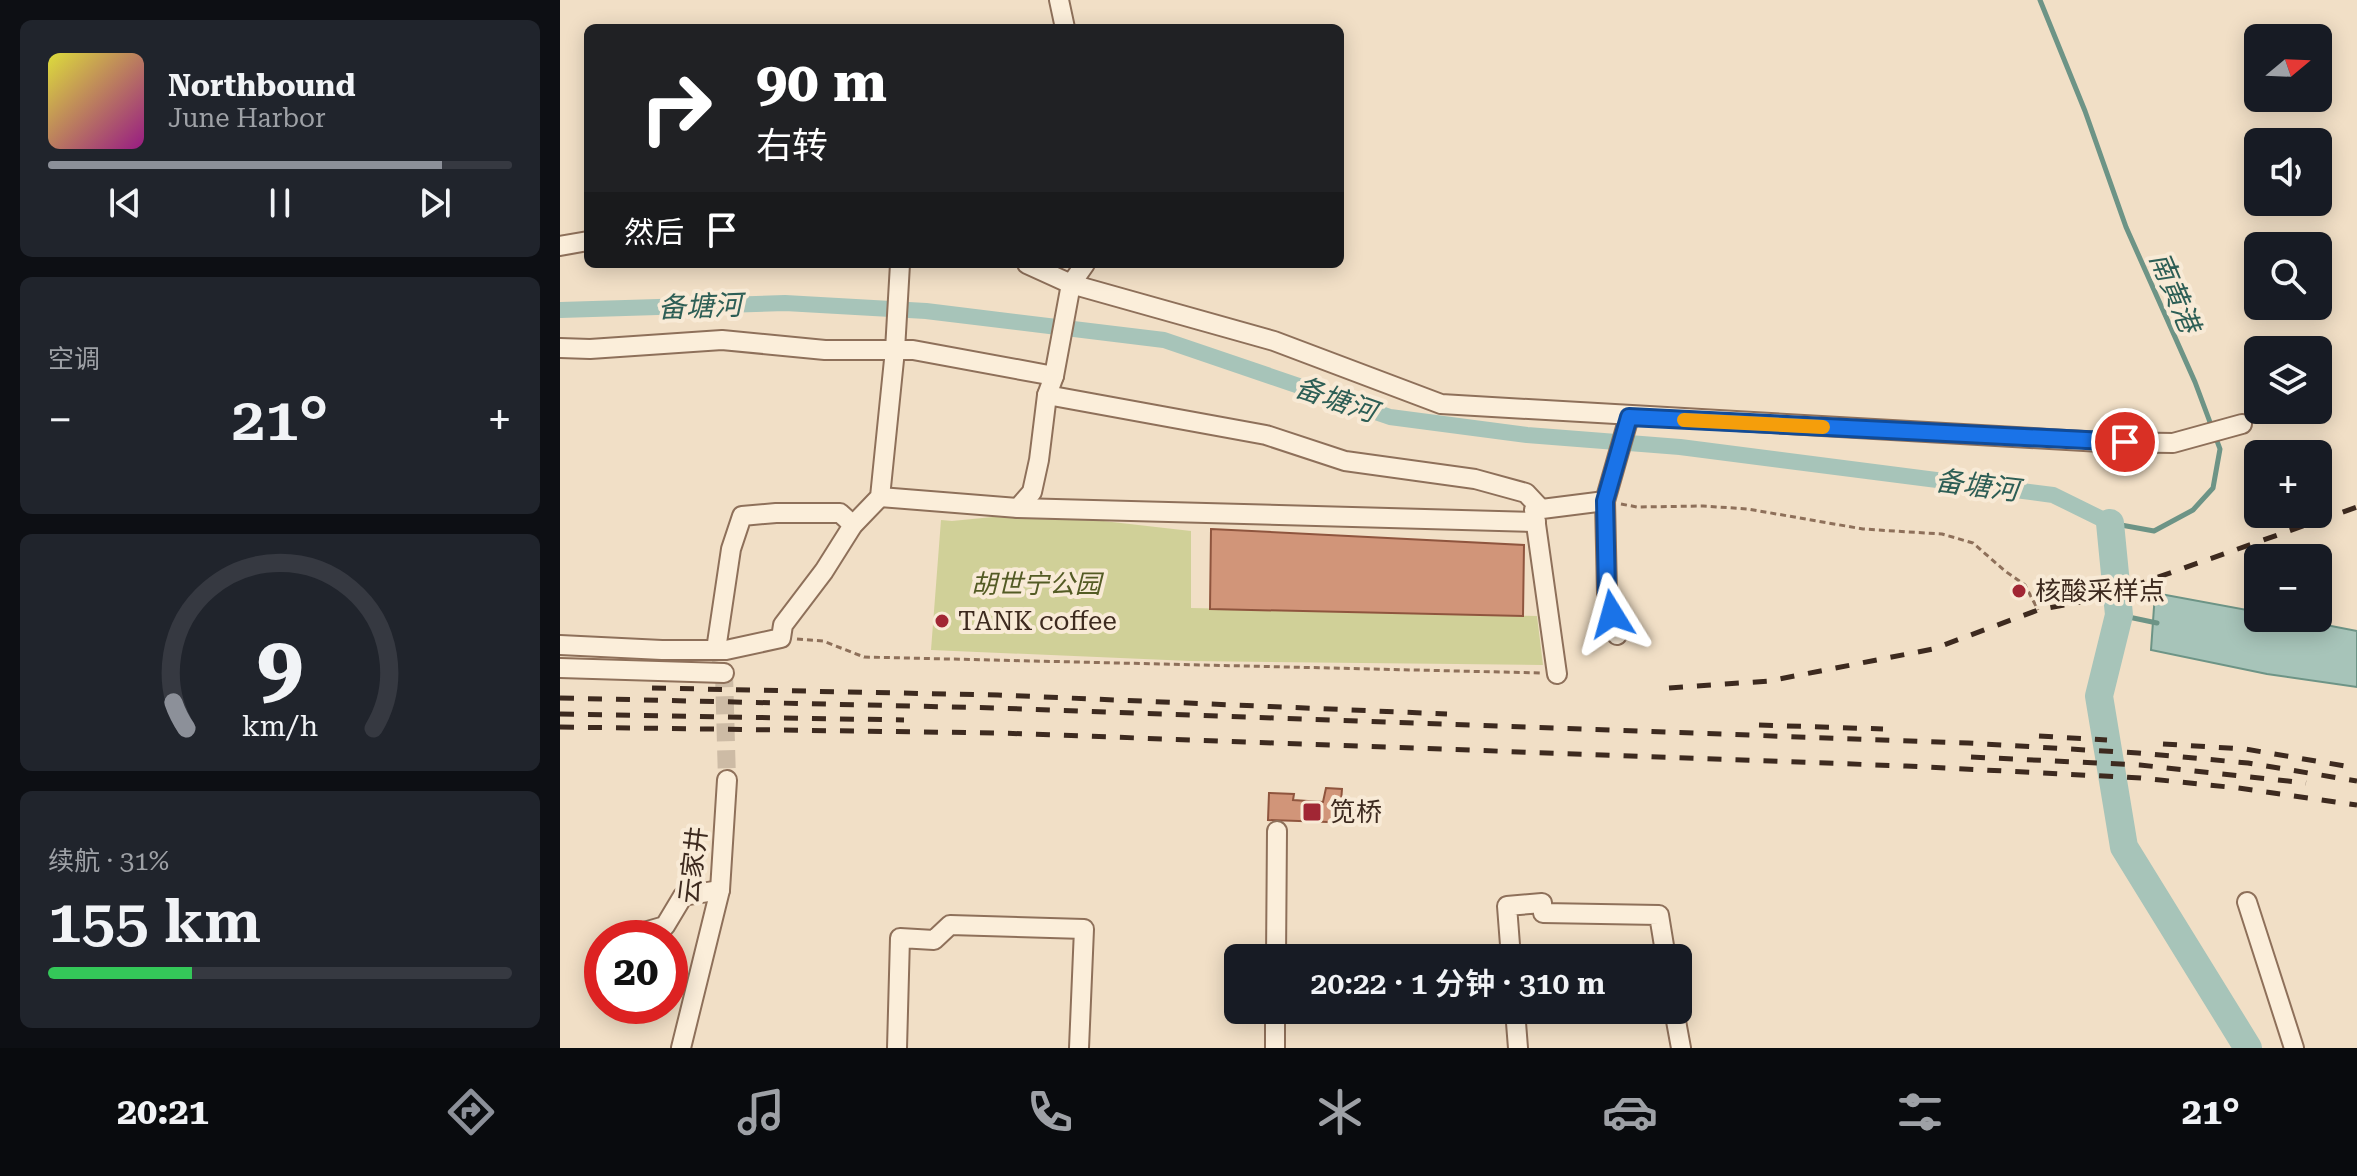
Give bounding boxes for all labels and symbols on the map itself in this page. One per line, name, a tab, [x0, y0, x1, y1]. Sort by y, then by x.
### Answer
north arrow	[2244, 24, 2332, 112]
water label: 南黄港	[2143, 247, 2208, 341]
water label: 备塘河	[657, 288, 748, 324]
water label: 备塘河	[1291, 370, 1386, 430]
pin	[2091, 408, 2159, 476]
water label: 备塘河	[1933, 464, 2026, 508]
park label: 胡世宁公园	[971, 569, 1105, 599]
position arrow	[1570, 572, 1654, 656]
place label: 核酸采样点	[2035, 576, 2165, 606]
marker: 核酸采样点	[2010, 582, 2028, 600]
place label: TANK coffee	[958, 606, 1117, 636]
marker: TANK coffee	[933, 612, 951, 630]
place label: 笕桥	[1330, 797, 1382, 827]
marker: 笕桥	[1301, 801, 1323, 823]
street label: 云家井	[673, 824, 713, 906]
speed limit sign: 20	[584, 920, 688, 1024]

